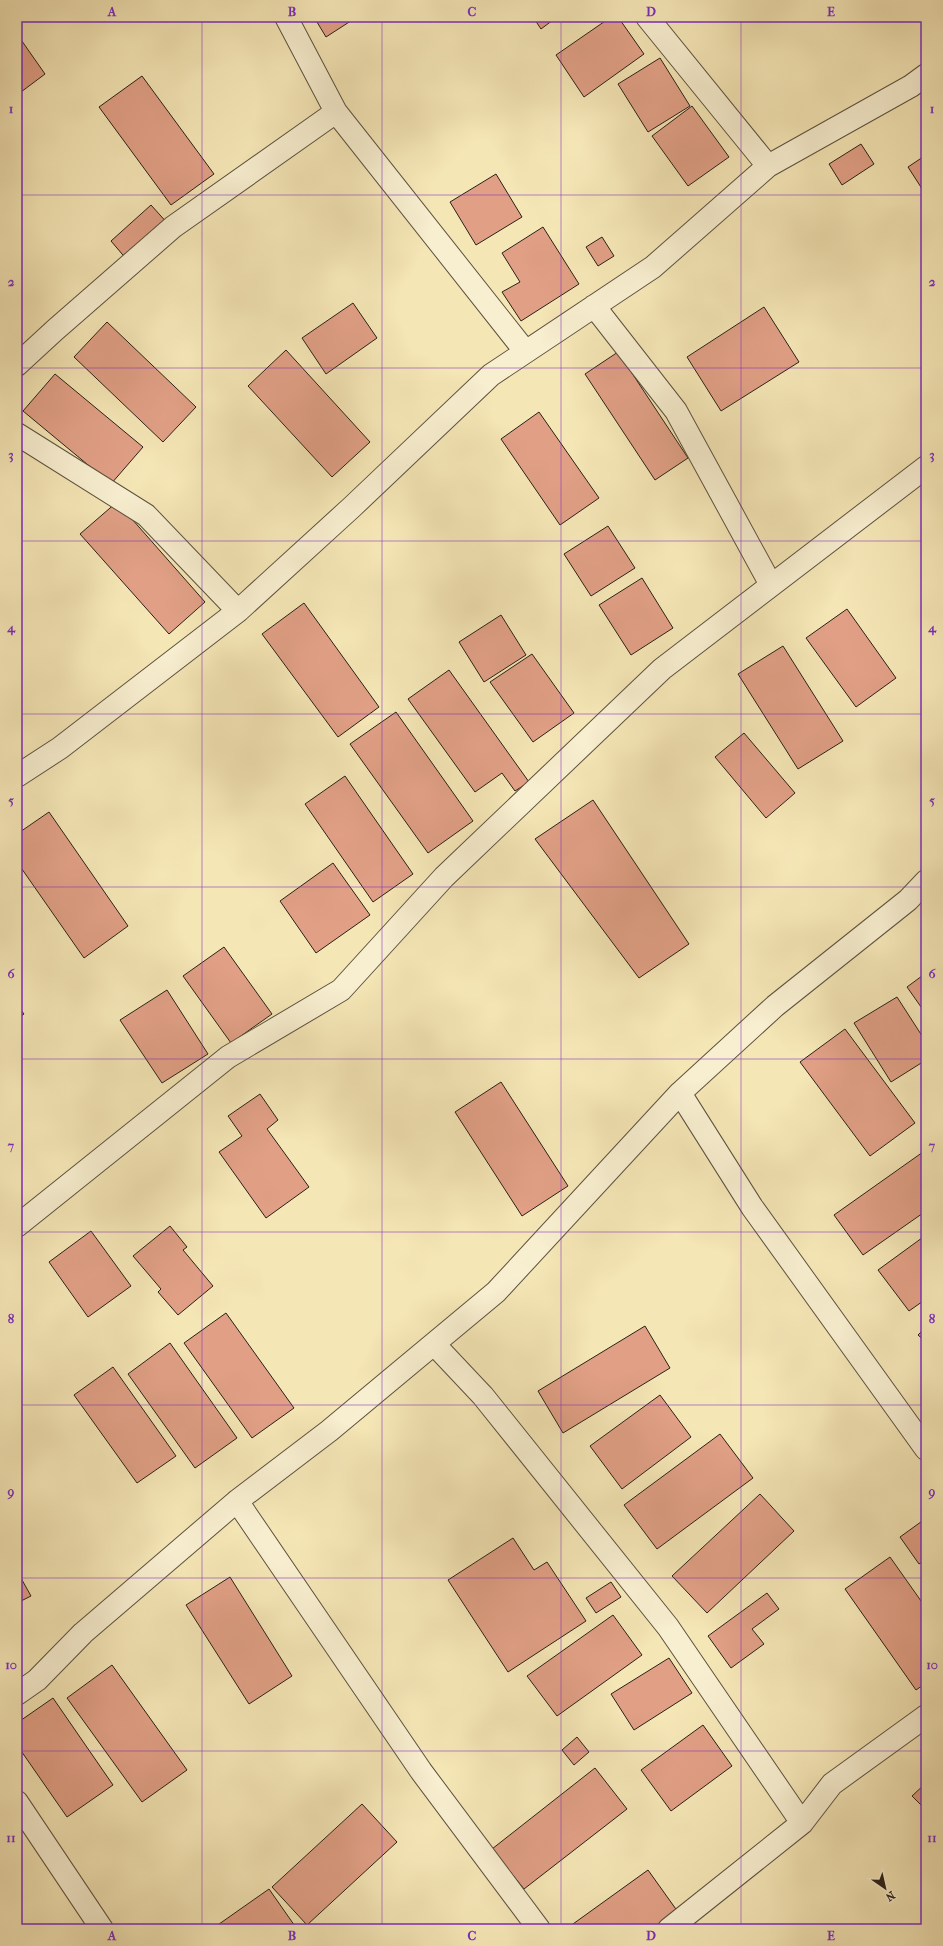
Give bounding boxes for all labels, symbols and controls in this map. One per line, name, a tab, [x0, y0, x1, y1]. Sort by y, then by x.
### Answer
text: A	[107, 4, 117, 19]
text: B	[288, 4, 297, 19]
text: C	[468, 4, 477, 19]
text: D	[646, 4, 656, 19]
text: E	[827, 4, 835, 19]
text: 1	[9, 101, 14, 116]
text: 1	[930, 101, 935, 116]
text: 2	[8, 274, 15, 289]
text: 2	[929, 274, 936, 289]
text: 3	[8, 447, 14, 463]
text: 3	[929, 447, 935, 463]
text: 4	[6, 620, 16, 636]
text: 4	[927, 620, 937, 636]
text: 5	[8, 793, 14, 808]
text: 5	[929, 793, 935, 808]
text: 6	[7, 966, 15, 981]
text: 6	[928, 966, 936, 981]
text: 7	[7, 1138, 15, 1153]
text: 7	[928, 1138, 936, 1153]
text: 8	[8, 1311, 15, 1326]
text: 8	[929, 1311, 936, 1326]
text: 9	[7, 1484, 15, 1500]
text: 9	[928, 1484, 936, 1500]
text: 10	[5, 1657, 17, 1672]
text: 10	[926, 1657, 938, 1672]
text: 11	[6, 1830, 16, 1845]
text: 11	[927, 1830, 937, 1845]
north arrow	[865, 1868, 905, 1908]
text: N	[883, 1888, 897, 1904]
text: A	[107, 1928, 117, 1943]
text: B	[288, 1928, 297, 1943]
text: C	[468, 1928, 477, 1943]
text: D	[646, 1928, 656, 1943]
text: E	[827, 1928, 835, 1943]

